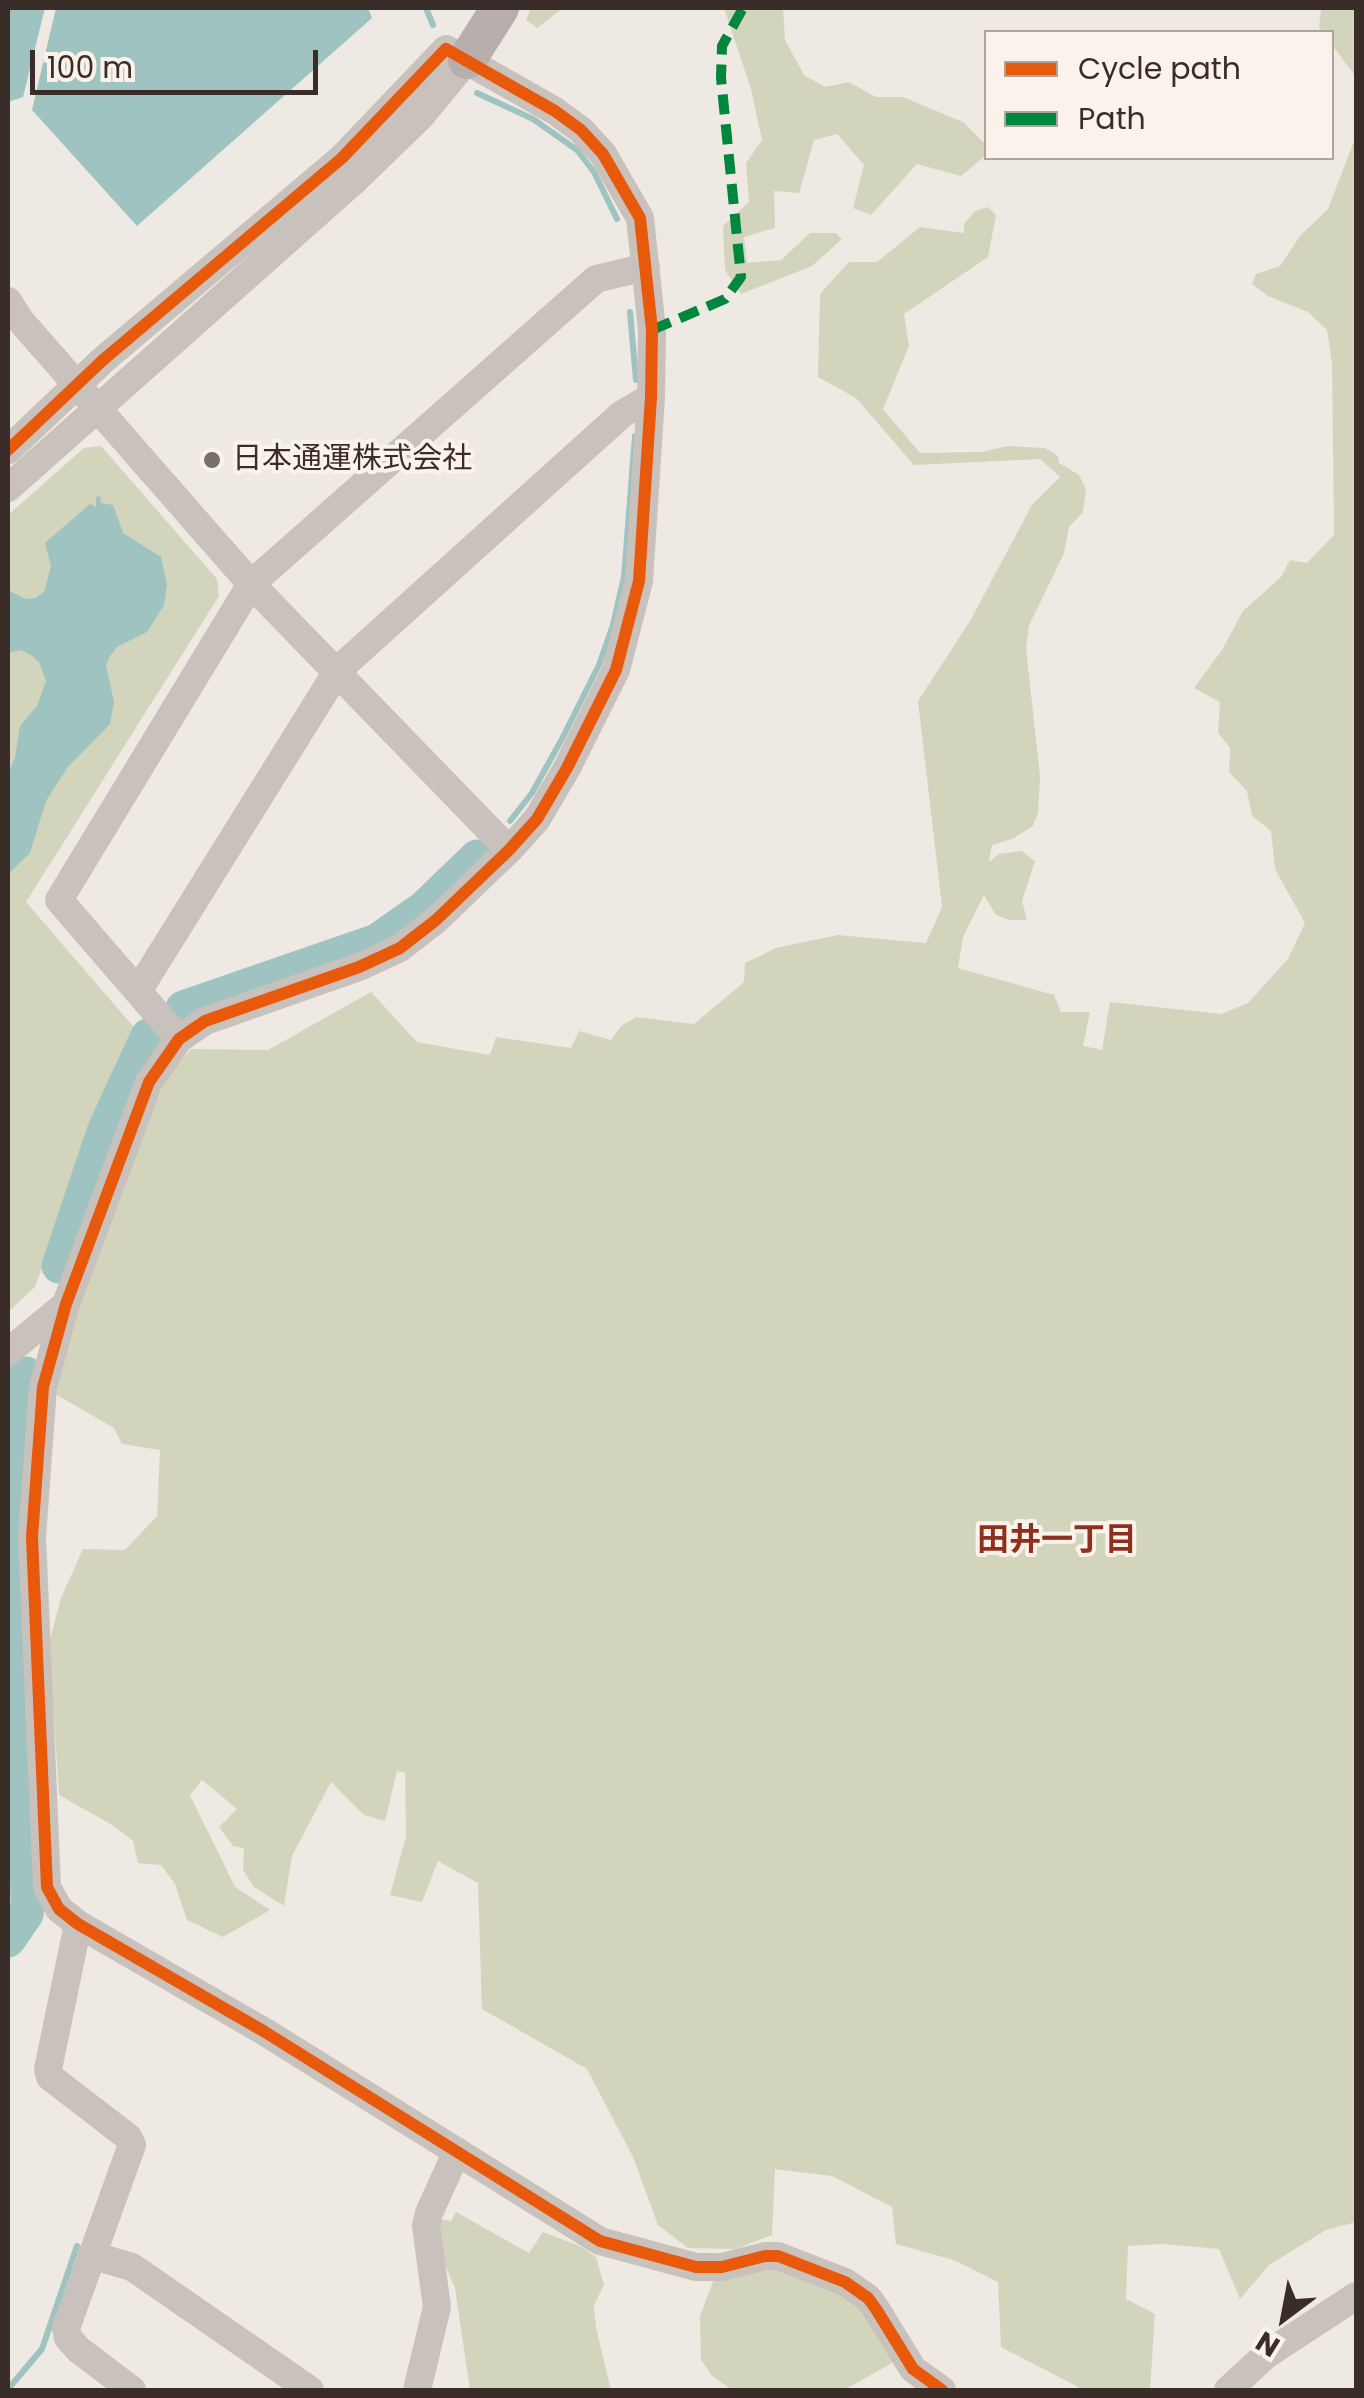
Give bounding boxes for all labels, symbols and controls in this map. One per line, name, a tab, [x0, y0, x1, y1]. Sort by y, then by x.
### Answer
scale bar	[35, 30, 322, 92]
legend	[984, 30, 1334, 160]
text: 100 m	[47, 46, 133, 89]
text: Cycle path	[1078, 47, 1241, 90]
text: Path	[1078, 97, 1146, 140]
place label: 日本通運株式会社	[232, 442, 472, 478]
marker: 日本通運株式会社	[201, 449, 223, 471]
district label: 田井一丁目	[977, 1523, 1137, 1561]
north arrow	[1234, 2268, 1334, 2368]
text: N	[1249, 2322, 1287, 2366]

